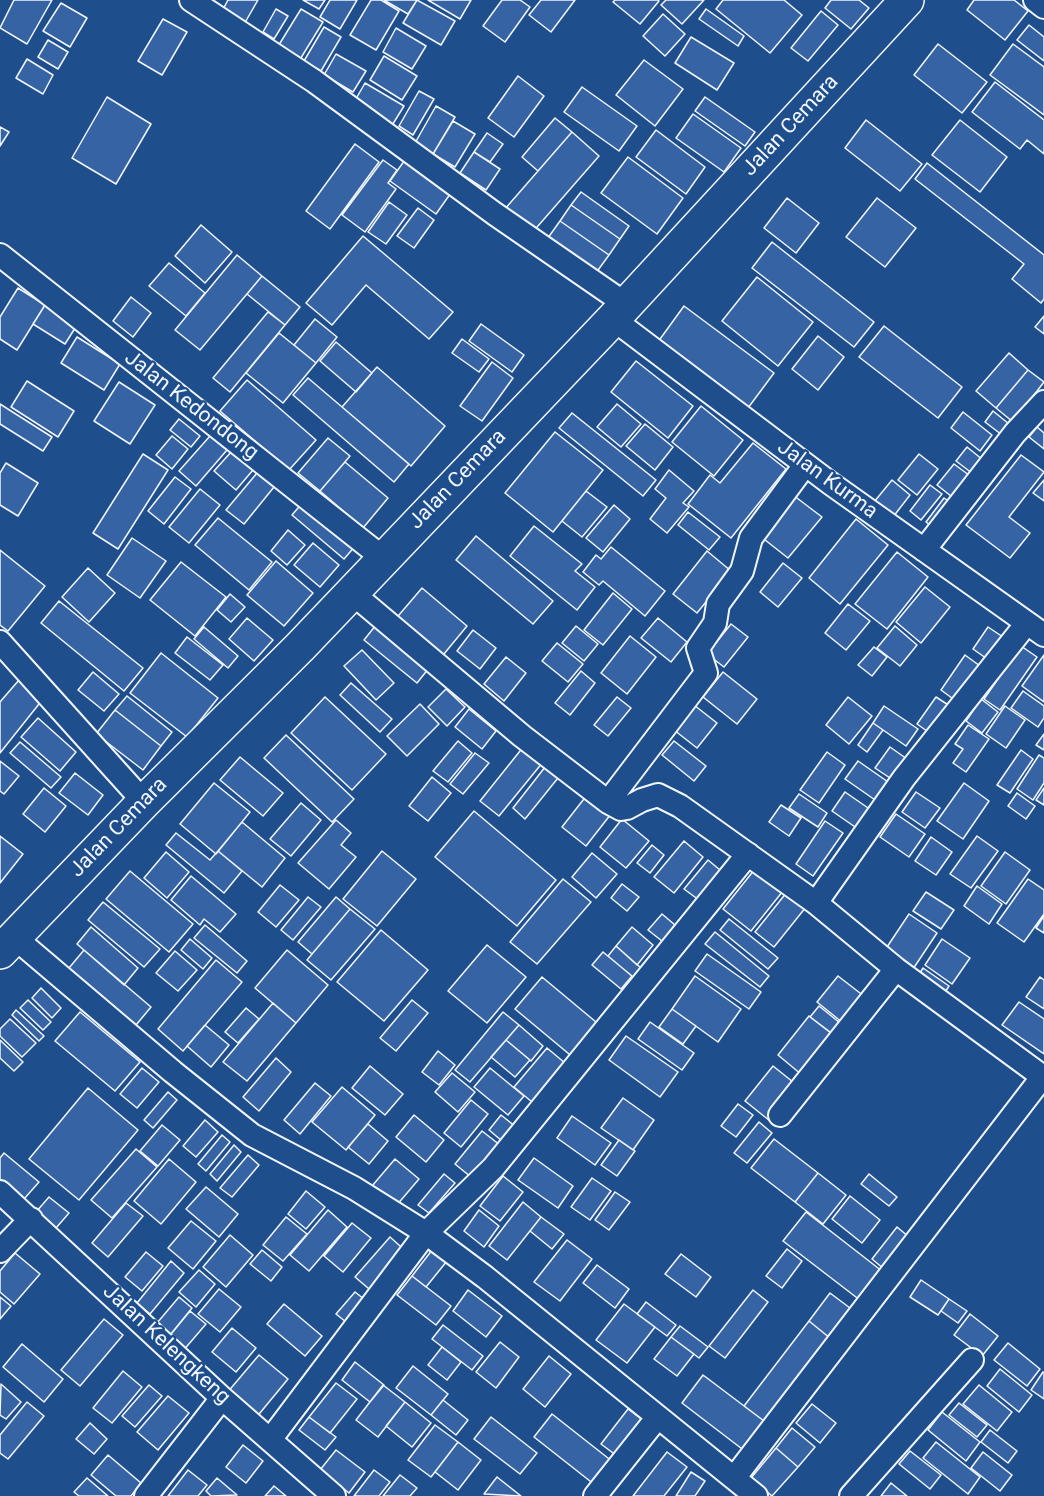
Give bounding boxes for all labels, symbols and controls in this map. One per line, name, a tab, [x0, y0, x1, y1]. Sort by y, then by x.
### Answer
street label: Jalan Cemara	[738, 70, 844, 182]
street label: Jalan Kedondong	[119, 346, 263, 466]
street label: Jalan Cemara	[404, 425, 512, 535]
street label: Jalan Kurma	[772, 435, 882, 525]
street label: Jalan Cemara	[65, 773, 173, 883]
street label: Jalan Kelengkeng	[97, 1280, 235, 1410]

